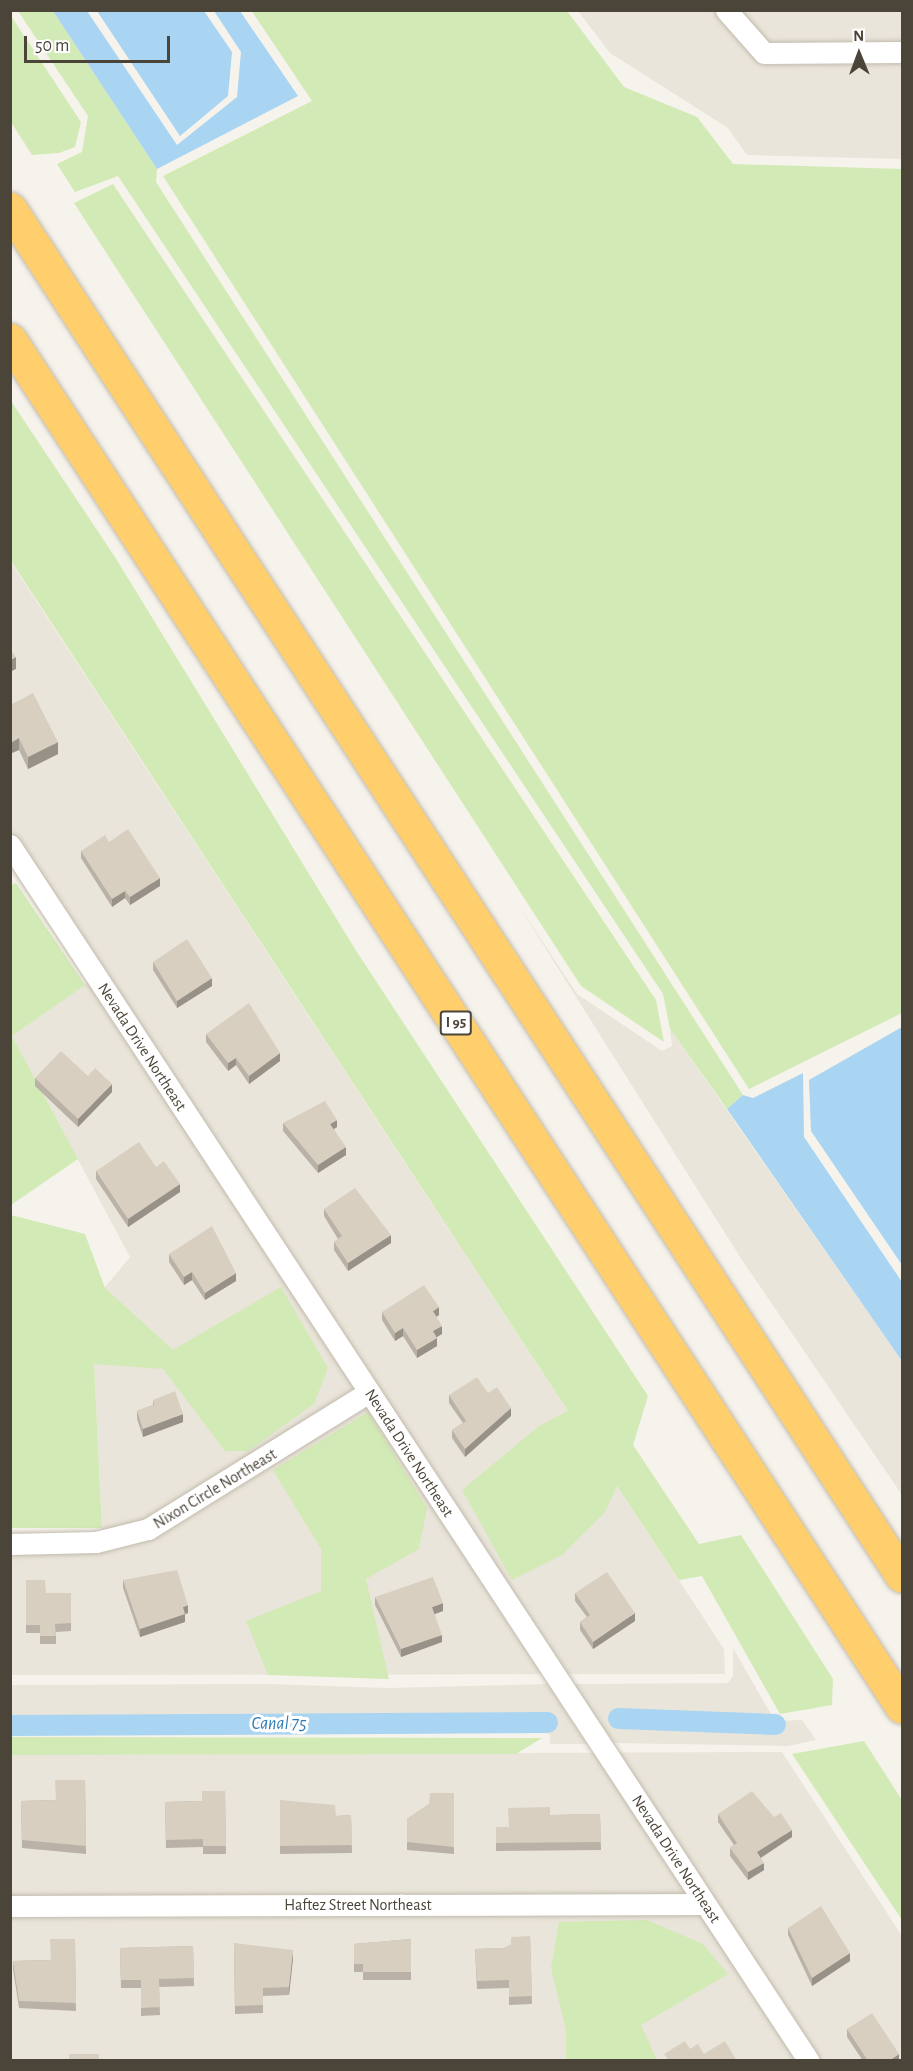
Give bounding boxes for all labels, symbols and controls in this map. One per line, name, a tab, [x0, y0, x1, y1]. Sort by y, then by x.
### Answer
scale bar	[27, 24, 172, 62]
north arrow	[829, 24, 889, 84]
text: N	[853, 28, 864, 44]
text: 50 m	[35, 37, 69, 55]
street label: Nevada Drive Northeast	[93, 979, 191, 1115]
road number: I 95	[440, 1011, 472, 1035]
street label: Nevada Drive Northeast	[360, 1385, 458, 1521]
street label: Nixon Circle Northeast	[150, 1445, 280, 1533]
water label: Canal 75	[252, 1713, 306, 1735]
street label: Nevada Drive Northeast	[627, 1791, 725, 1927]
street label: Haftez Street Northeast	[284, 1895, 432, 1915]

